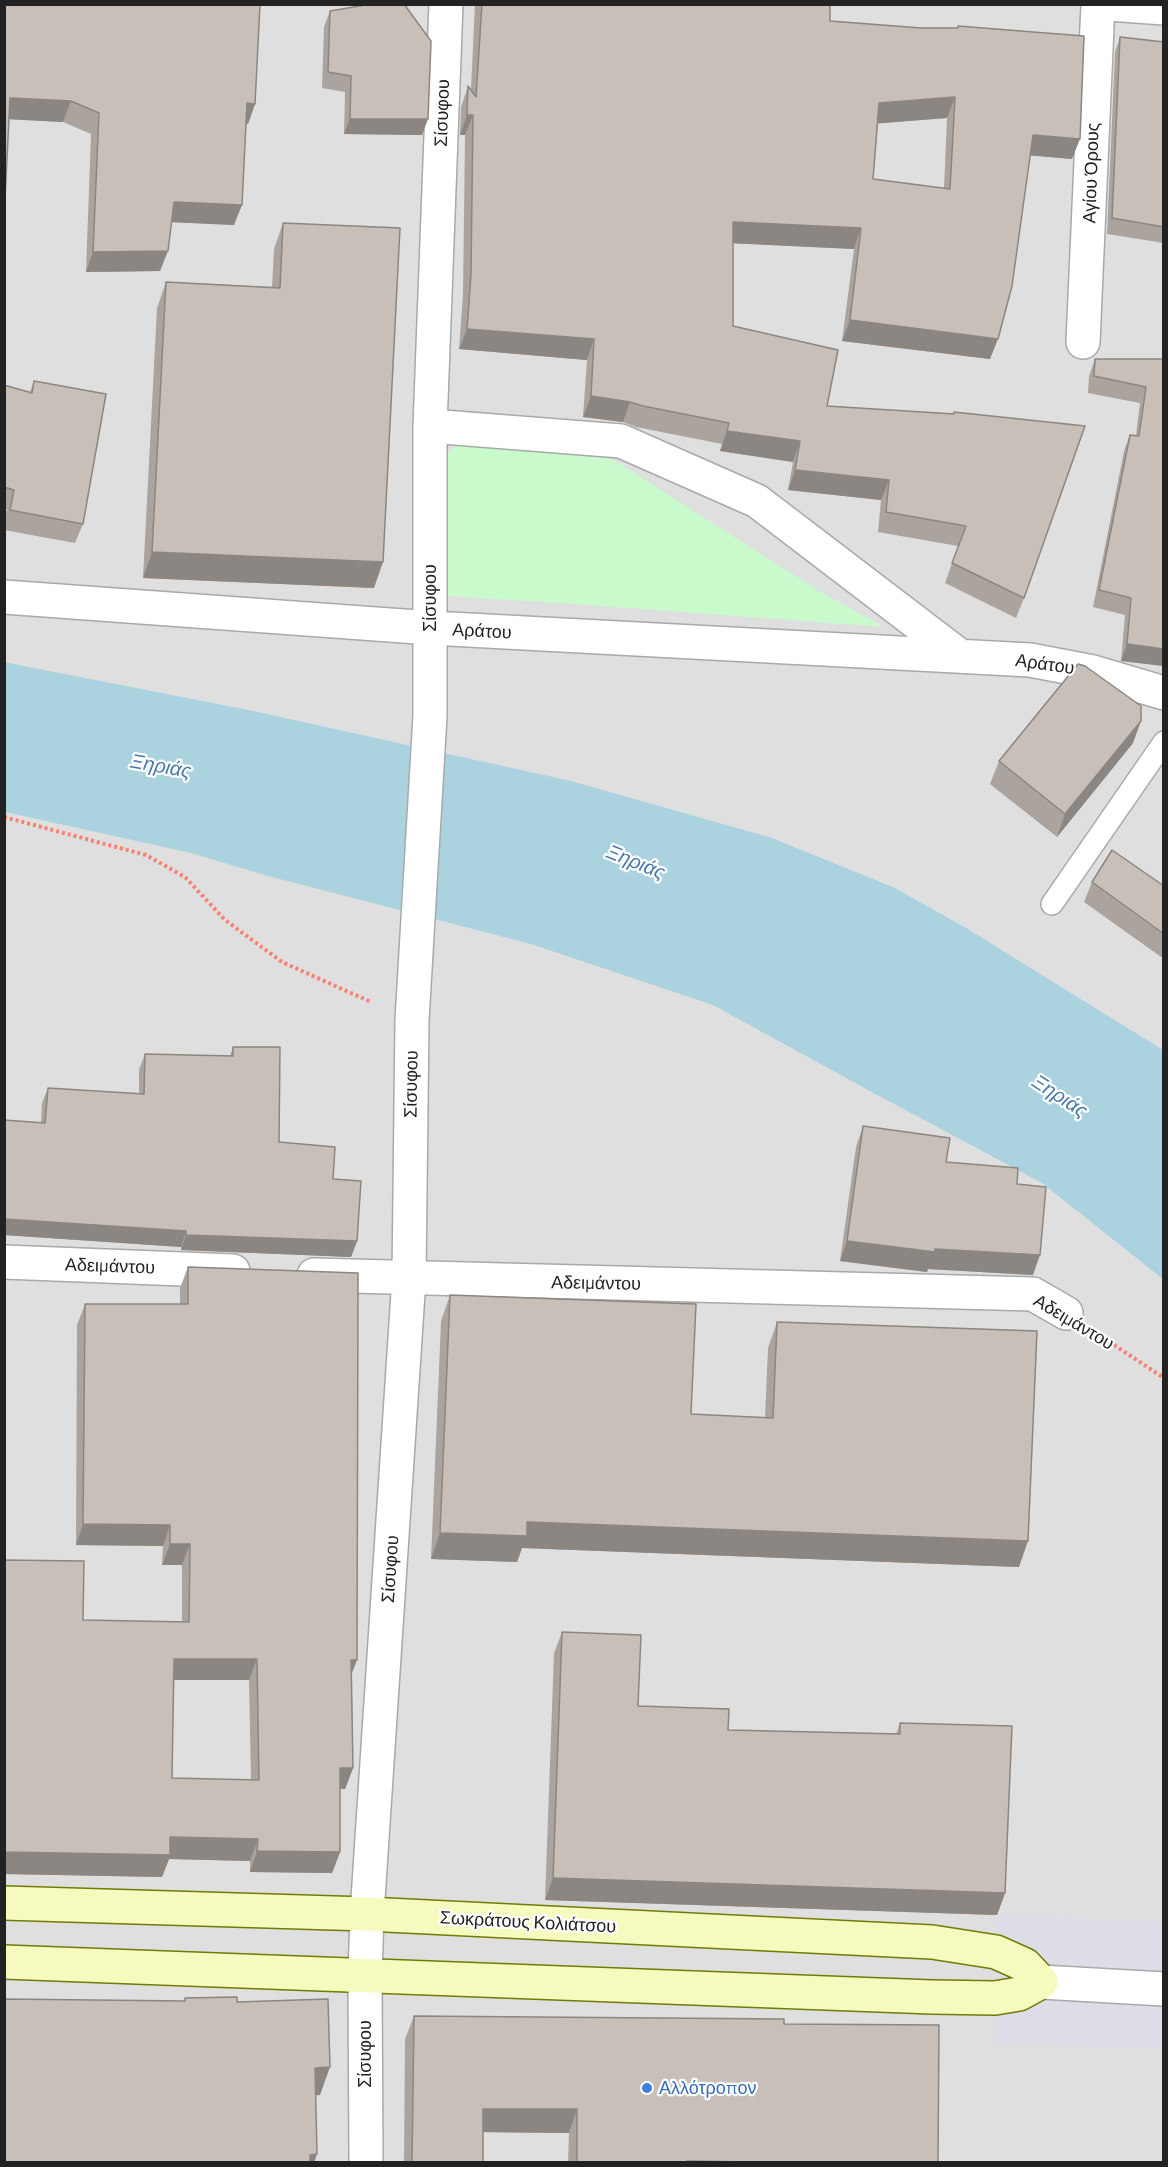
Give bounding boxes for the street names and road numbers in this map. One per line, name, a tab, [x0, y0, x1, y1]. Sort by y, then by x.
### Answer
street label: Σίσυφου	[430, 79, 454, 147]
street label: Αγίου Όρους	[1078, 122, 1104, 224]
street label: Σίσυφου	[419, 564, 441, 632]
street label: Αράτου	[452, 619, 512, 643]
street label: Αράτου	[1014, 649, 1076, 679]
street label: Σίσυφου	[400, 1050, 422, 1118]
street label: Αδειμάντου	[65, 1254, 155, 1278]
street label: Αδειμάντου	[551, 1271, 641, 1295]
street label: Αδειμάντου	[1030, 1290, 1118, 1354]
street label: Σίσυφου	[377, 1535, 403, 1603]
street label: Σωκράτους Κολιάτσου	[439, 1907, 617, 1937]
street label: Σίσυφου	[354, 2020, 376, 2088]

